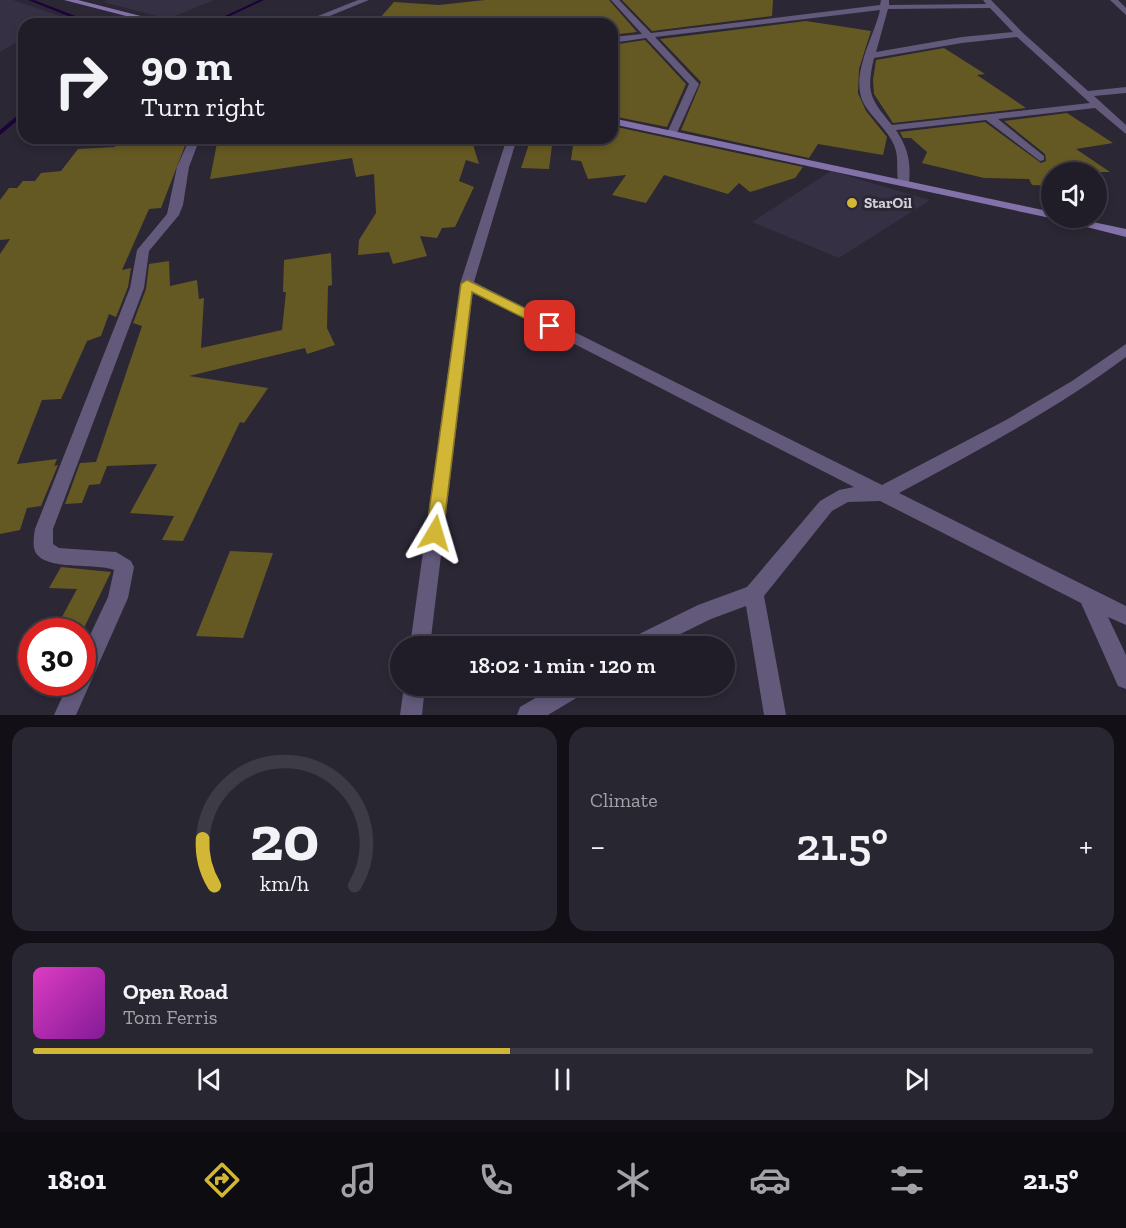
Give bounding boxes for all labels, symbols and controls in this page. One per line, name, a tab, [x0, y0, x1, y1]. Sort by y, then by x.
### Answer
text: 90 m	[141, 40, 232, 91]
icon: right	[42, 42, 120, 120]
text: Turn right	[141, 91, 265, 123]
map controls	[1041, 162, 1107, 228]
button: sound	[1041, 162, 1107, 228]
place label: StarOil	[864, 194, 912, 212]
marker: StarOil	[845, 196, 859, 210]
pin	[524, 300, 575, 351]
icon: arrive	[533, 309, 566, 342]
position arrow	[403, 501, 467, 565]
speed limit sign: 30	[18, 618, 96, 696]
text: 18:02 · 1 min · 120 m	[469, 652, 656, 679]
text: Climate	[590, 788, 658, 812]
text: 20	[250, 801, 319, 876]
text: 21.5°	[796, 818, 888, 872]
text: −	[590, 826, 605, 865]
text: +	[1079, 826, 1093, 865]
text: km/h	[260, 871, 309, 896]
text: Open Road	[123, 978, 228, 1005]
text: Tom Ferris	[123, 1005, 218, 1029]
icon: previous	[193, 1063, 226, 1096]
icon: pause	[546, 1063, 579, 1096]
icon: next	[900, 1063, 933, 1096]
icon: directions	[201, 1159, 243, 1201]
icon: music	[338, 1159, 380, 1201]
icon: phone	[475, 1159, 517, 1201]
icon: climate	[612, 1159, 654, 1201]
icon: car	[749, 1159, 791, 1201]
icon: filters	[886, 1159, 928, 1201]
text: 18:01	[47, 1164, 106, 1196]
text: 21.5°	[1023, 1164, 1078, 1196]

